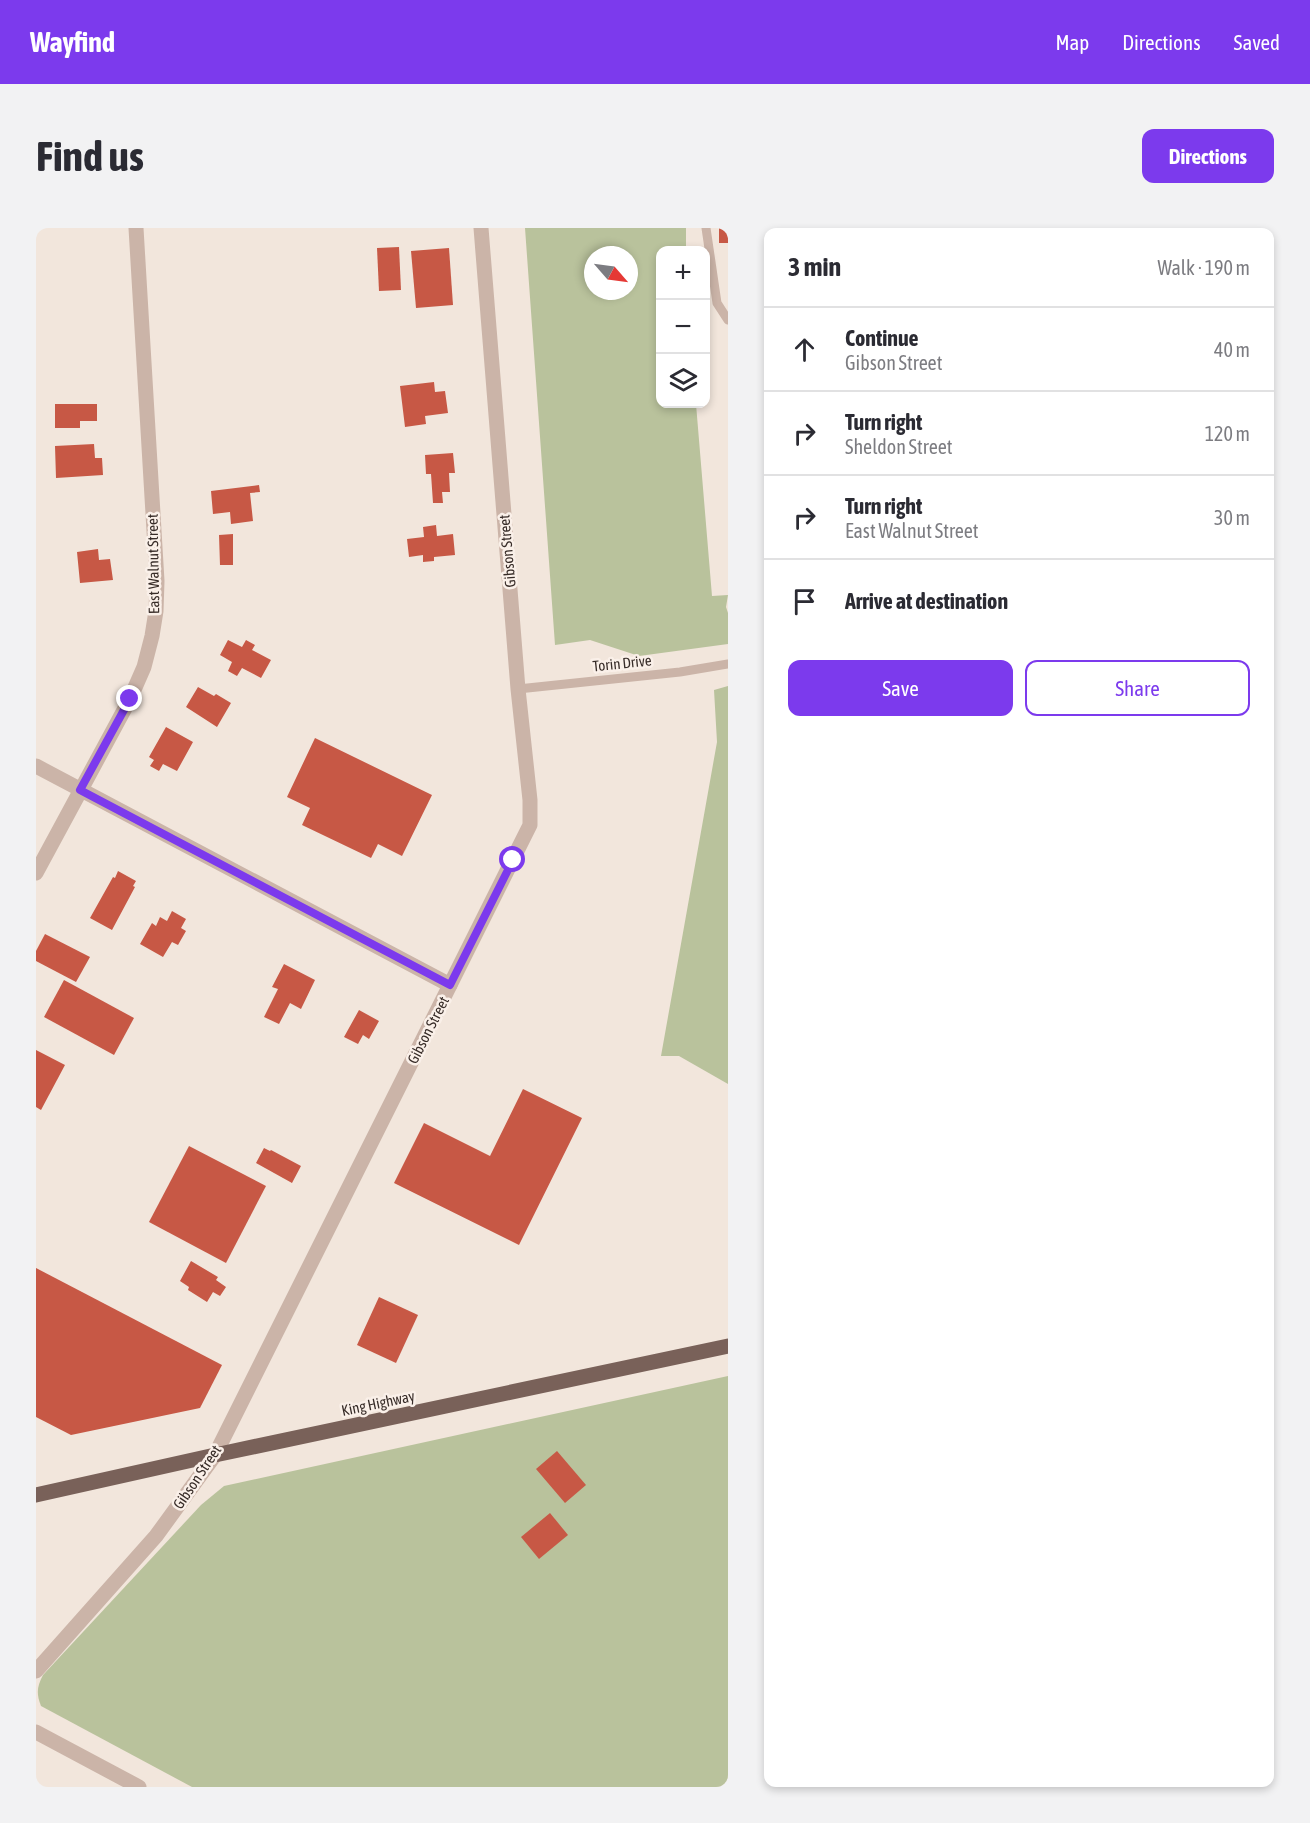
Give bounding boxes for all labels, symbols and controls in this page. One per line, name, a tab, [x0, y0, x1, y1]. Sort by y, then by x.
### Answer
text: Wayfind	[30, 26, 115, 58]
text: Map	[1055, 30, 1089, 54]
text: Directions	[1122, 30, 1201, 54]
text: Saved	[1234, 30, 1280, 54]
button: Directions	[1142, 129, 1274, 183]
text: Find us	[36, 132, 144, 180]
north arrow	[584, 246, 638, 300]
map controls	[656, 246, 710, 408]
button: +	[656, 246, 710, 300]
text: 3 min	[788, 252, 841, 282]
text: Walk · 190 m	[1158, 256, 1250, 279]
button: −	[656, 300, 710, 354]
text: Continue	[845, 325, 919, 351]
icon: ahead	[788, 333, 821, 366]
text: 40 m	[1214, 338, 1250, 361]
text: Gibson Street	[845, 351, 942, 374]
button: layers	[656, 354, 710, 408]
text: Turn right	[845, 409, 922, 435]
icon: right	[788, 417, 821, 450]
text: 120 m	[1205, 422, 1250, 445]
text: Sheldon Street	[845, 435, 952, 458]
text: Turn right	[845, 493, 922, 519]
icon: right	[788, 501, 821, 534]
text: 30 m	[1214, 506, 1250, 529]
street label: East Walnut Street	[144, 514, 162, 614]
street label: Gibson Street	[495, 514, 519, 588]
text: East Walnut Street	[845, 519, 979, 542]
icon: arrive	[788, 585, 821, 618]
text: Arrive at destination	[845, 588, 1008, 614]
street label: Torin Drive	[592, 651, 652, 675]
button: Save	[788, 660, 1013, 716]
button: Share	[1025, 660, 1250, 716]
route end	[116, 685, 142, 711]
route start	[499, 846, 525, 872]
street label: Gibson Street	[404, 994, 452, 1066]
street label: King Highway	[340, 1387, 416, 1419]
street label: Gibson Street	[170, 1442, 224, 1512]

